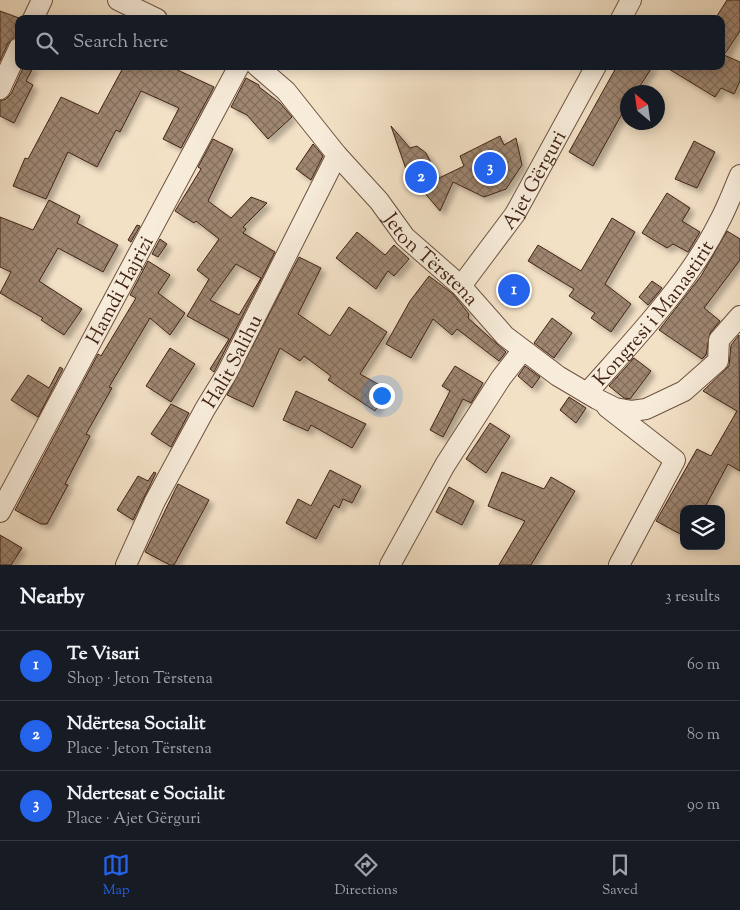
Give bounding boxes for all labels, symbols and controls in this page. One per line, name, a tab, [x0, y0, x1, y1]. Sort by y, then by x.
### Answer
search box	[15, 15, 725, 70]
icon: search	[33, 29, 61, 57]
text: Search here	[73, 29, 168, 56]
north arrow	[620, 85, 665, 130]
street label: Ajet Gërguri	[496, 126, 575, 237]
pin: 3	[474, 149, 506, 187]
pin: 2	[405, 158, 437, 196]
street label: Jeton Tërstena	[374, 207, 484, 313]
street label: Hamdi Hajrizi	[80, 231, 162, 351]
street label: Kongresi i Manastirit	[587, 236, 723, 394]
pin: 1	[498, 271, 530, 309]
street label: Halit Salihu	[197, 310, 271, 415]
your location	[369, 383, 395, 409]
map controls	[680, 505, 725, 550]
button: layers	[680, 505, 725, 550]
text: Nearby	[20, 583, 85, 613]
text: 3 results	[665, 586, 720, 609]
text: Te Visari	[67, 641, 140, 668]
text: 1	[33, 654, 39, 677]
text: 60 m	[687, 654, 720, 677]
text: Shop · Jeton Tërstena	[67, 668, 213, 691]
text: Ndërtesa Socialit	[67, 711, 206, 738]
text: 2	[32, 724, 40, 747]
text: 80 m	[687, 724, 720, 747]
text: Place · Jeton Tërstena	[67, 738, 212, 761]
text: Ndertesat e Socialit	[67, 781, 225, 808]
text: 3	[33, 794, 39, 817]
text: 90 m	[687, 794, 720, 817]
text: Place · Ajet Gërguri	[67, 808, 201, 831]
tab: Map	[102, 851, 130, 901]
tab: Directions	[334, 851, 398, 901]
tab: Saved	[602, 851, 638, 901]

